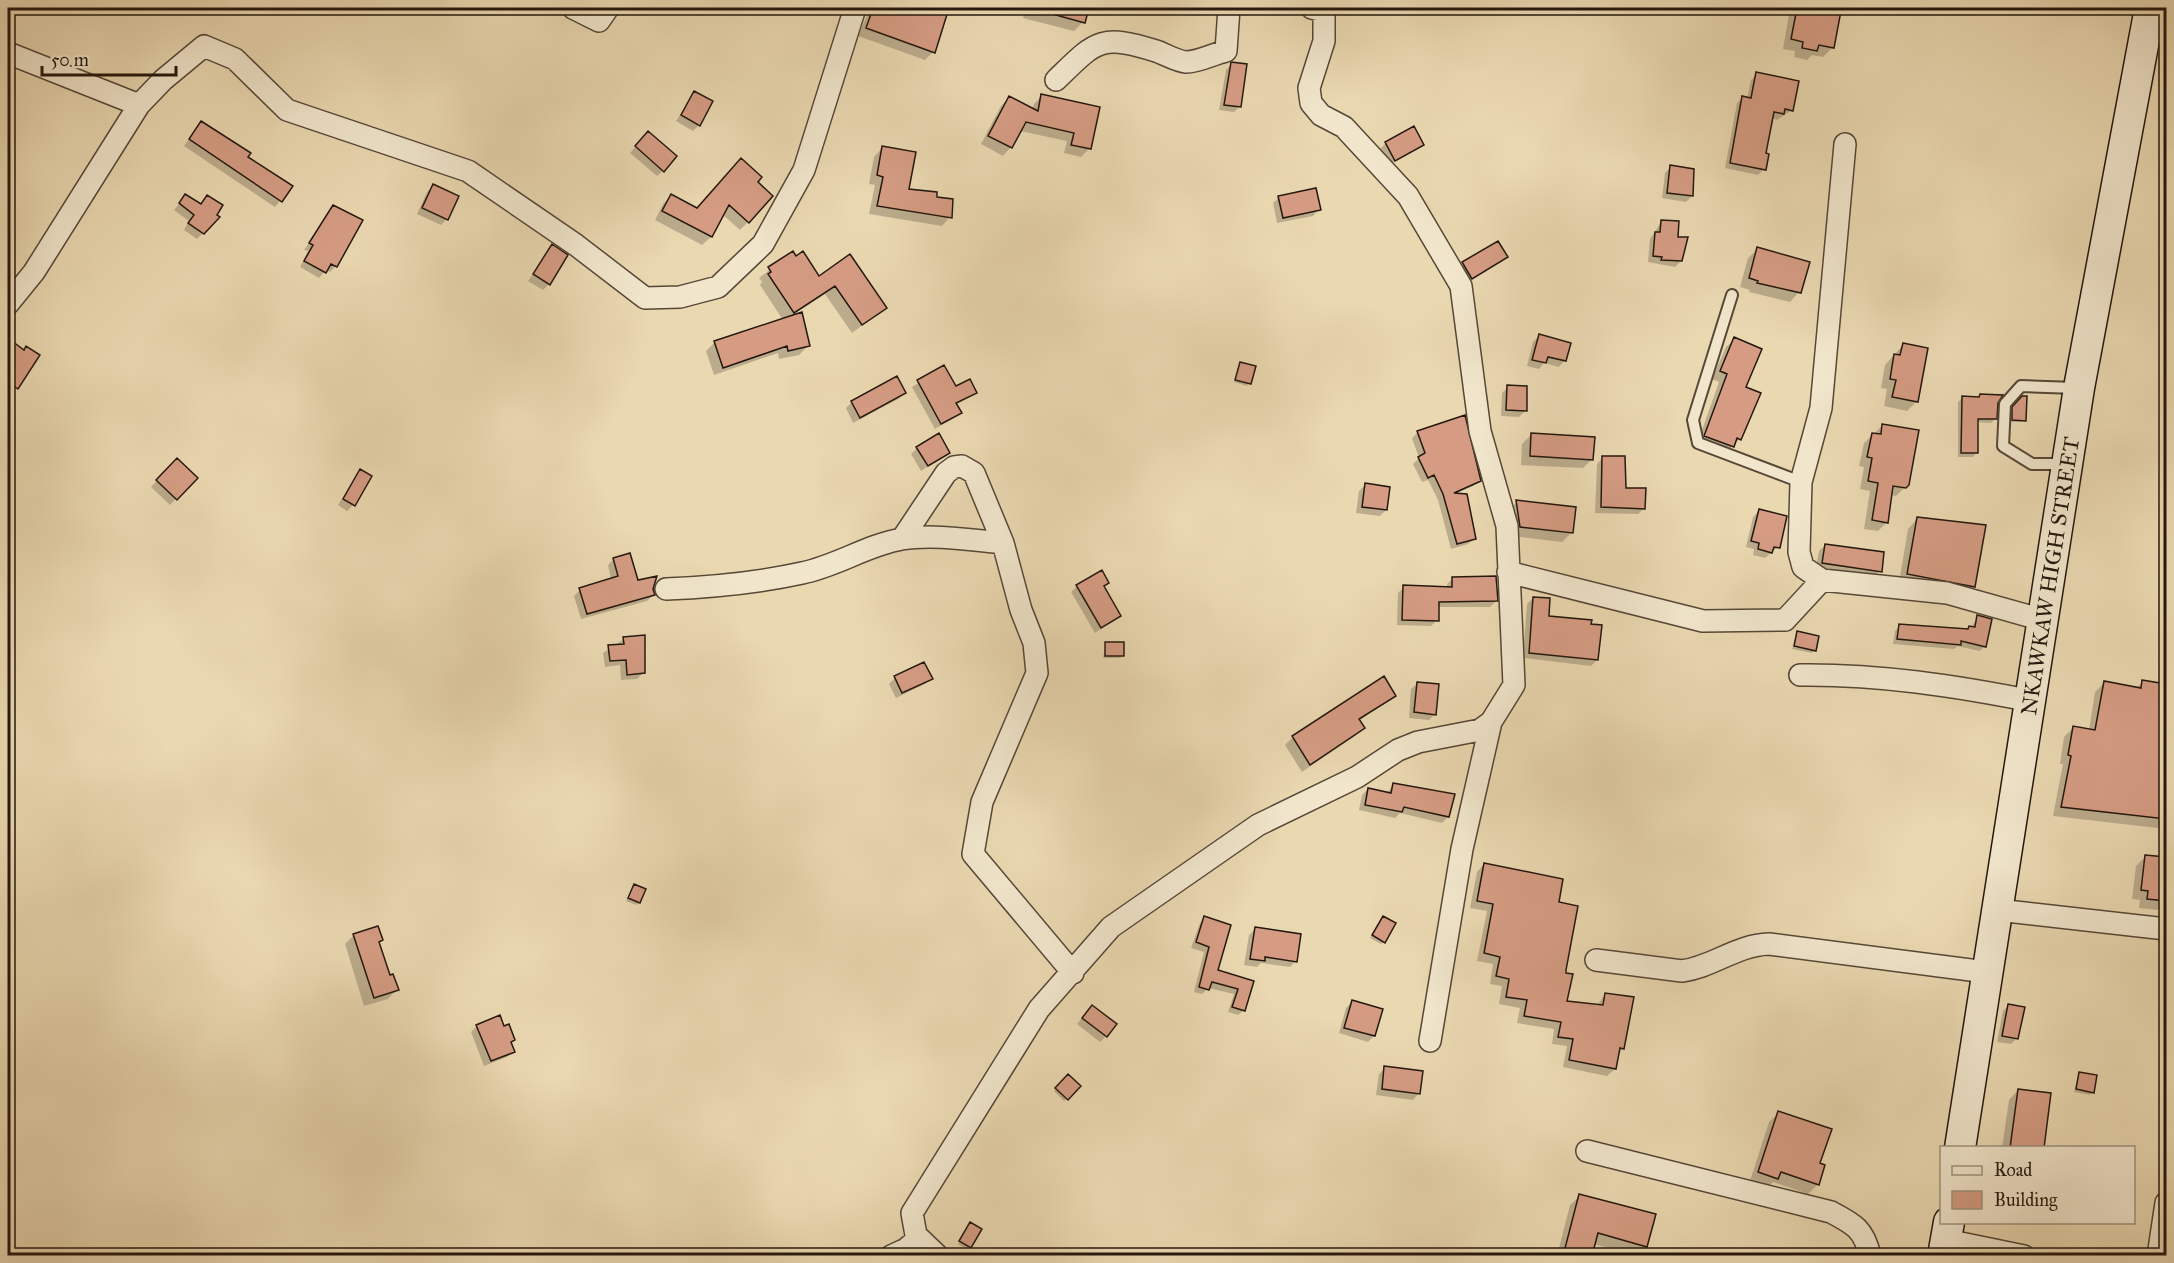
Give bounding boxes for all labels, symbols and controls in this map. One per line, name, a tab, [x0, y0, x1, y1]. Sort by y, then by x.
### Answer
scale bar	[42, 39, 176, 77]
text: 50 m	[51, 49, 89, 71]
street label: NKAWKAW HIGH STREET	[2014, 435, 2085, 717]
legend	[1940, 1146, 2135, 1224]
text: Road	[1994, 1159, 2032, 1181]
text: Building	[1994, 1189, 2058, 1212]

